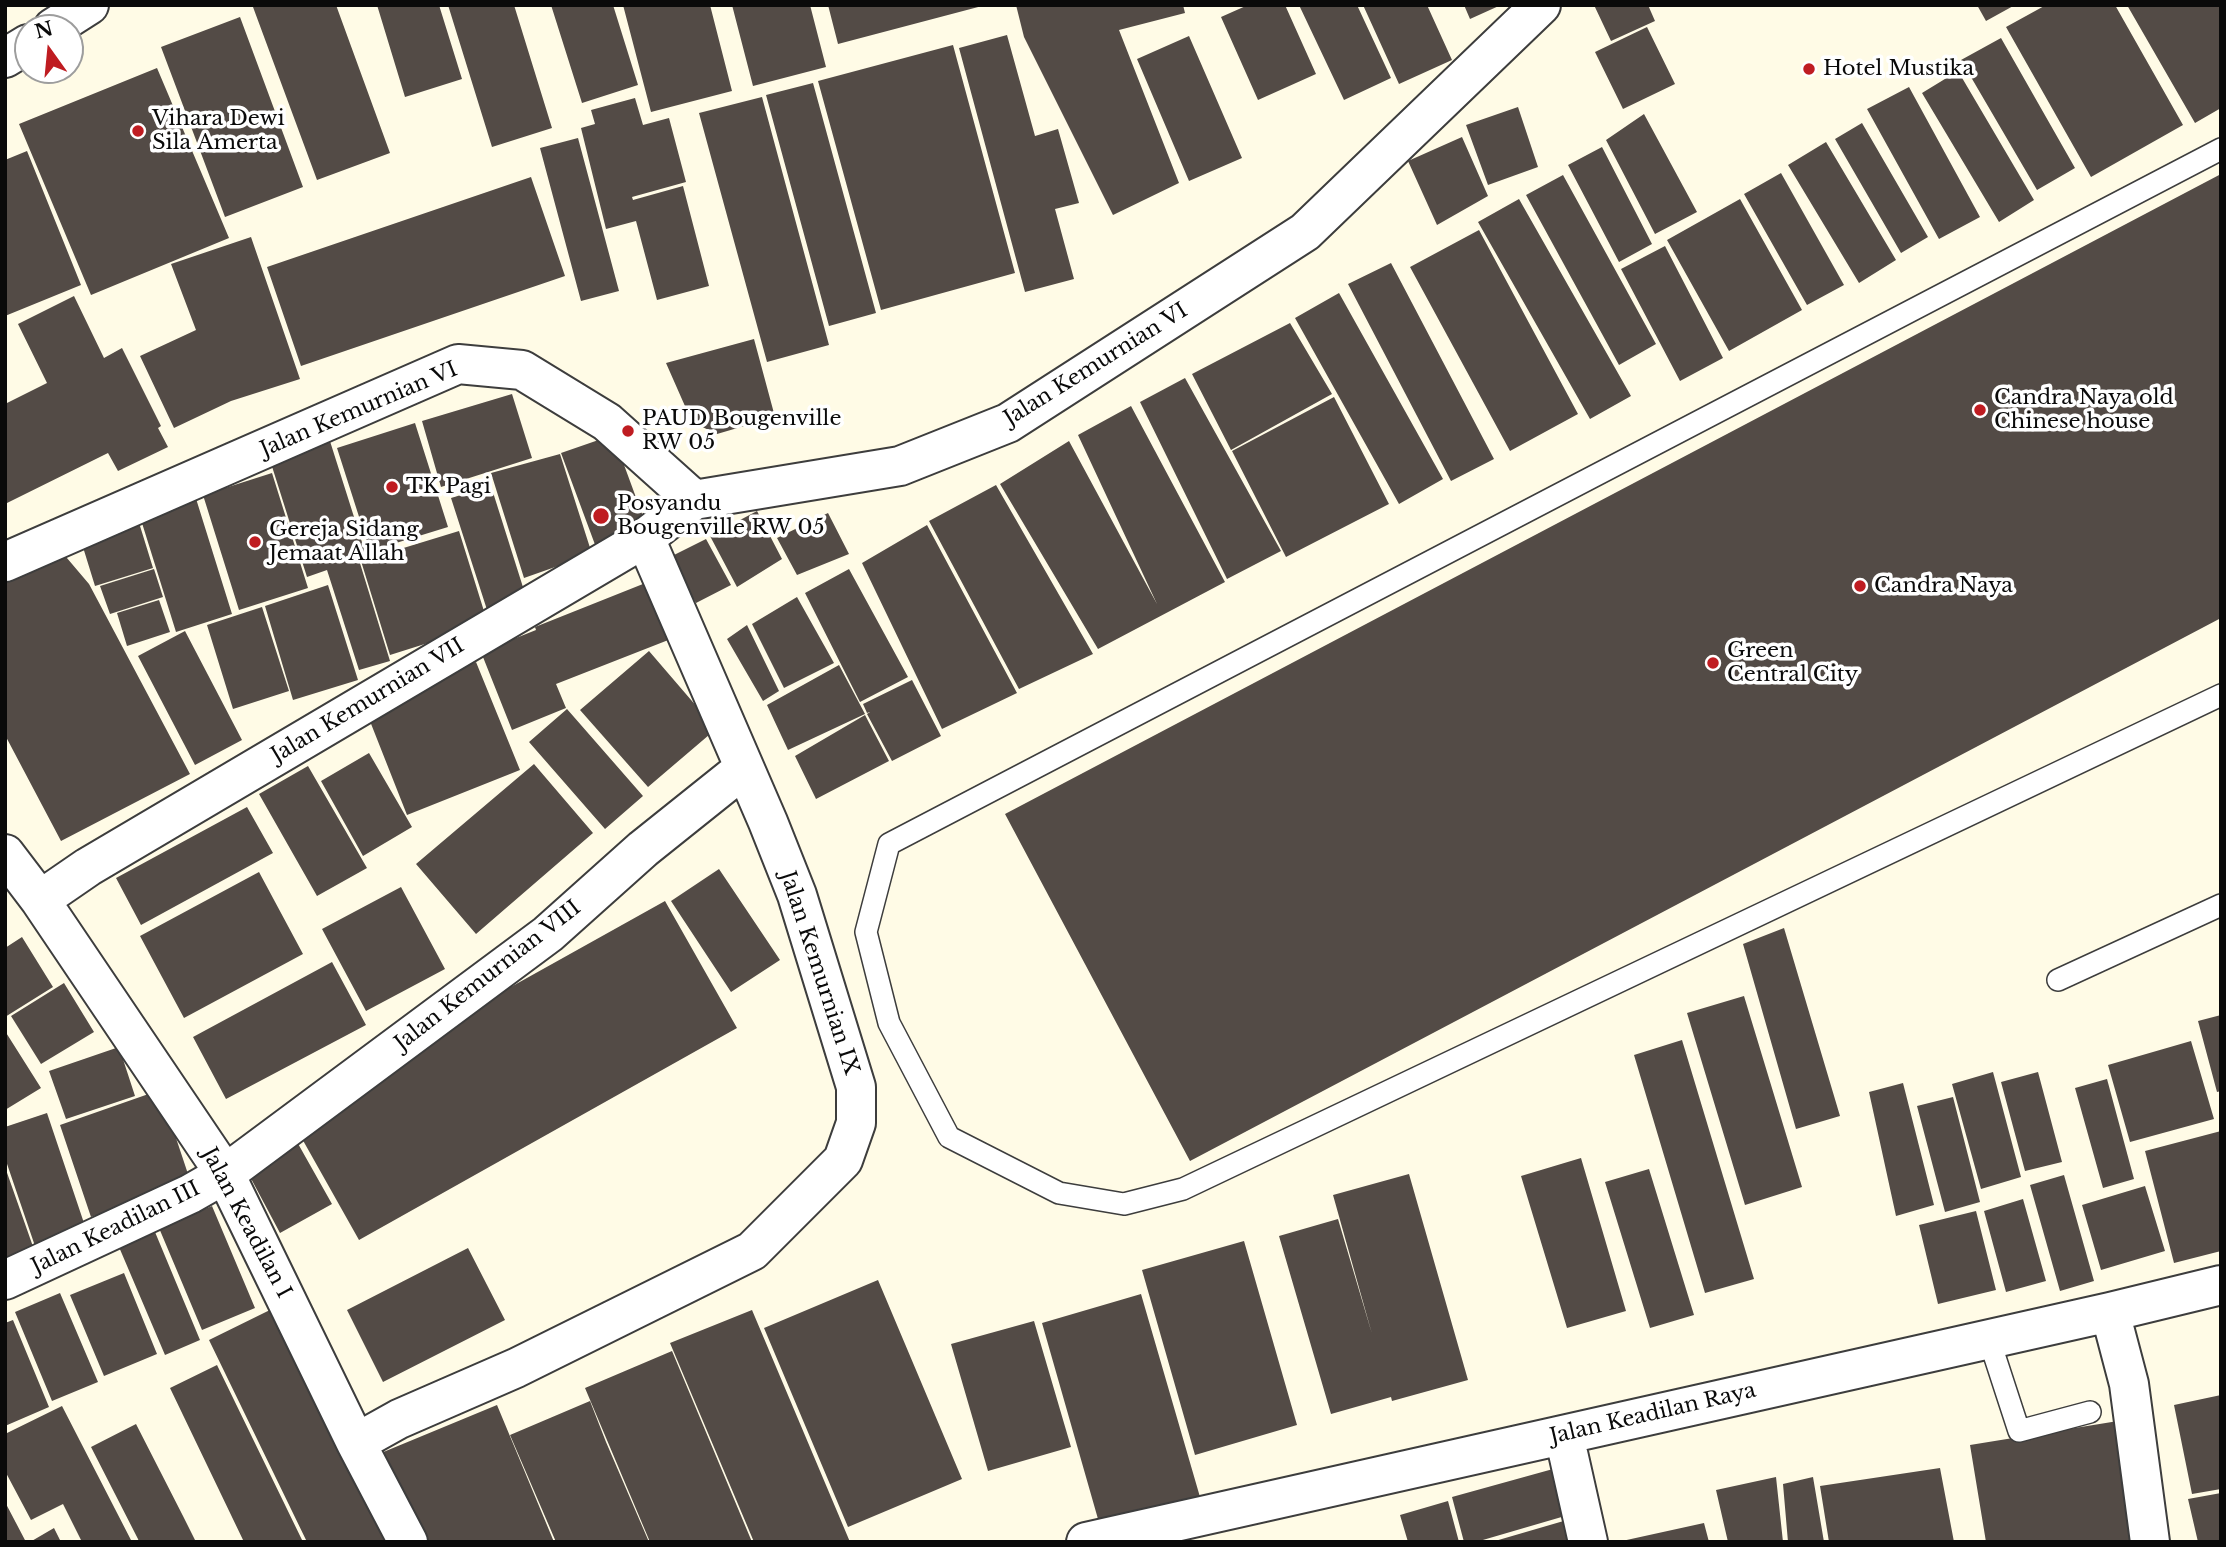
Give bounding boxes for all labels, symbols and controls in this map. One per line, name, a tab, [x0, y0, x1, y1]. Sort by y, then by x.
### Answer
north arrow	[14, 14, 84, 84]
text: N	[32, 17, 56, 44]
place label: Hotel Mustika	[1823, 56, 1974, 82]
marker: Hotel Mustika	[1801, 61, 1817, 77]
place label: Vihara Dewi Sila Amerta	[152, 106, 285, 156]
marker: Vihara Dewi Sila Amerta	[130, 123, 146, 139]
street label: Jalan Kemurnian VI	[1000, 298, 1192, 432]
street label: Jalan Kemurnian VI	[257, 357, 461, 463]
place label: Candra Naya old Chinese house	[1994, 385, 2174, 435]
marker: Candra Naya old Chinese house	[1972, 402, 1988, 418]
place label: PAUD Bougenville RW 05	[642, 406, 841, 456]
marker: PAUD Bougenville RW 05	[620, 423, 636, 439]
place label: TK Pagi	[406, 474, 491, 500]
marker: TK Pagi	[384, 479, 400, 495]
place label: Posyandu Bougenville RW 05	[617, 491, 824, 541]
marker: Posyandu Bougenville RW 05	[591, 506, 611, 526]
place label: Gereja Sidang Jemaat Allah	[269, 517, 419, 567]
marker: Gereja Sidang Jemaat Allah	[247, 534, 263, 550]
place label: Candra Naya	[1874, 573, 2013, 599]
marker: Candra Naya	[1852, 578, 1868, 594]
street label: Jalan Kemurnian VII	[267, 633, 469, 769]
place label: Green Central City	[1727, 638, 1858, 688]
marker: Green Central City	[1705, 655, 1721, 671]
street label: Jalan Kemurnian IX	[774, 868, 864, 1078]
street label: Jalan Kemurnian VIII	[390, 896, 586, 1056]
street label: Jalan Keadilan I	[196, 1143, 296, 1303]
street label: Jalan Keadilan III	[28, 1176, 204, 1280]
street label: Jalan Keadilan Raya	[1548, 1378, 1758, 1450]

